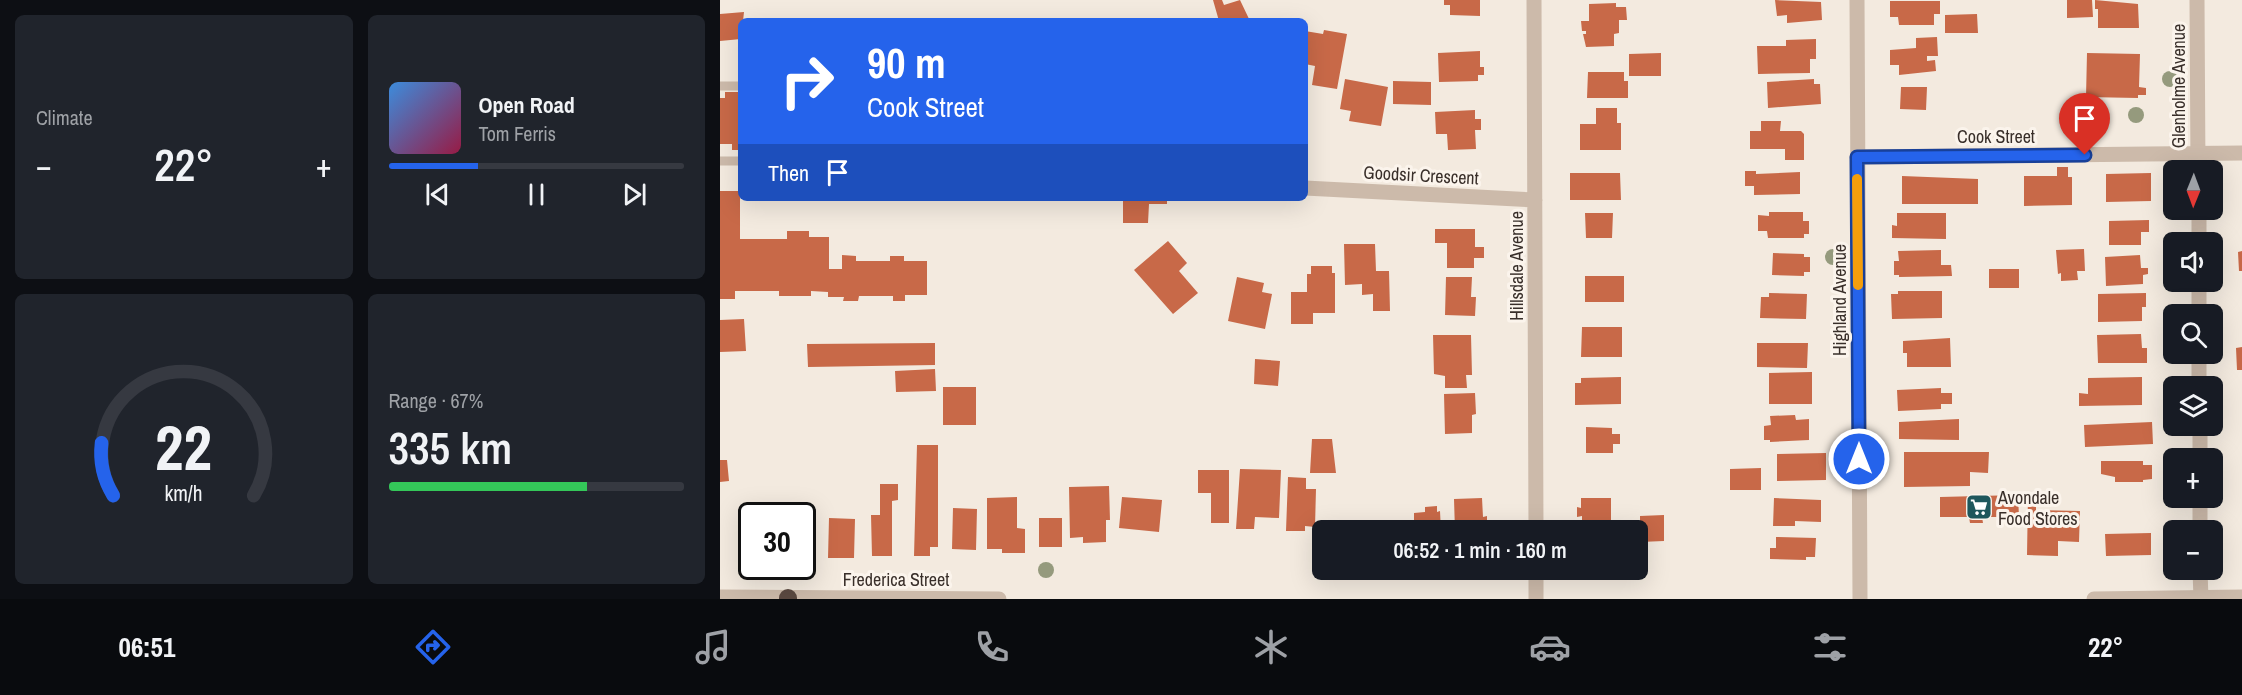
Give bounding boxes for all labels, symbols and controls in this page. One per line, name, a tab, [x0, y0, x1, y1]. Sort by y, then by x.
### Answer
street label: Glenholme Avenue	[2166, 24, 2191, 148]
text: 90 m	[867, 35, 946, 91]
icon: right	[768, 42, 846, 120]
text: Cook Street	[867, 89, 984, 125]
text: Open Road	[479, 90, 575, 120]
pin	[2059, 93, 2110, 155]
icon: arrive	[2068, 102, 2101, 135]
text: Climate	[36, 104, 93, 131]
text: Tom Ferris	[479, 120, 556, 147]
street label: Cook Street	[1957, 124, 2035, 149]
text: 22°	[154, 134, 213, 195]
text: −	[36, 143, 52, 187]
text: +	[316, 143, 331, 187]
icon: arrive	[821, 156, 854, 189]
text: Then	[768, 158, 809, 188]
street label: Goodsir Crescent	[1363, 159, 1479, 191]
north arrow	[2163, 160, 2223, 220]
map controls	[2163, 160, 2223, 580]
icon: previous	[421, 178, 454, 211]
icon: pause	[520, 178, 553, 211]
icon: next	[618, 178, 651, 211]
street label: Hillsdale Avenue	[1504, 211, 1529, 321]
button: sound	[2163, 232, 2223, 292]
street label: Highland Avenue	[1827, 244, 1852, 356]
button: search	[2163, 304, 2223, 364]
button: layers	[2163, 376, 2223, 436]
text: Range · 67%	[389, 387, 483, 414]
text: 22	[155, 405, 212, 489]
text: 335 km	[389, 417, 512, 478]
position arrow	[1827, 427, 1891, 491]
button: +	[2163, 448, 2223, 508]
text: km/h	[165, 479, 203, 508]
place label: Avondale Food Stores	[1997, 485, 2078, 531]
supermarket icon: Avondale Food Stores	[1964, 492, 1994, 522]
speed limit sign: 30	[738, 502, 816, 580]
button: −	[2163, 520, 2223, 580]
text: 06:52 · 1 min · 160 m	[1393, 535, 1567, 565]
street label: Frederica Street	[843, 567, 949, 592]
icon: directions	[412, 626, 454, 668]
icon: music	[692, 626, 734, 668]
icon: phone	[971, 626, 1013, 668]
icon: climate	[1250, 626, 1292, 668]
icon: car	[1529, 626, 1571, 668]
icon: filters	[1809, 626, 1851, 668]
text: 06:51	[119, 629, 175, 665]
text: 22°	[2088, 629, 2123, 665]

